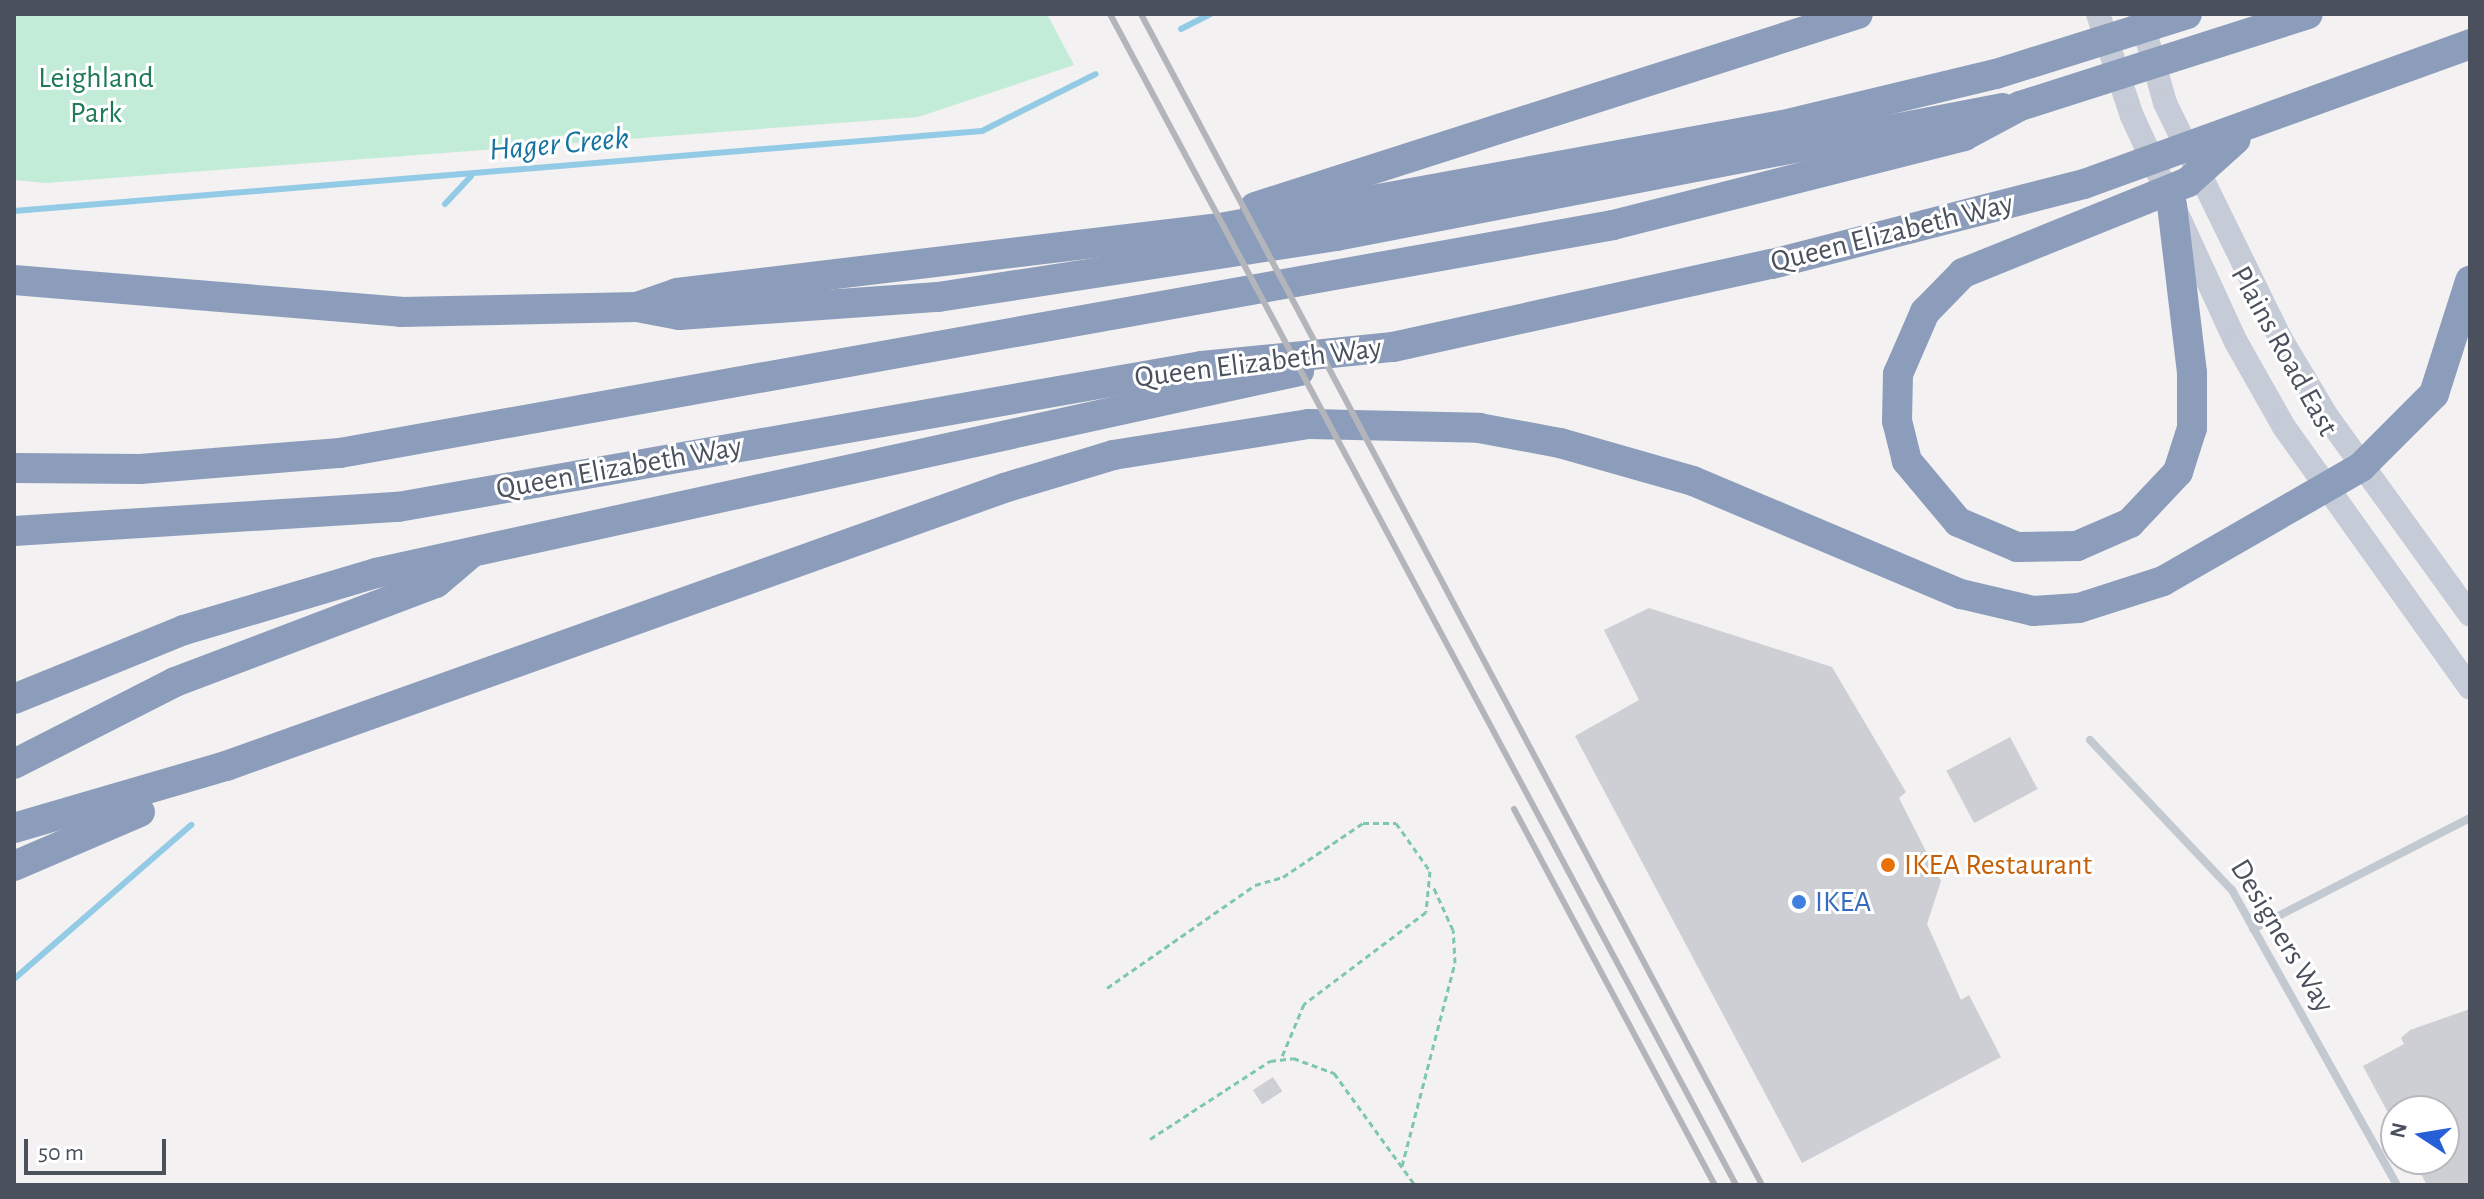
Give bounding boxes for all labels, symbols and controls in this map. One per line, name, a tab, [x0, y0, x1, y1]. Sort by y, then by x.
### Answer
park label: Leighland Park	[38, 60, 154, 130]
water label: Hager Creek	[487, 119, 631, 169]
street label: Queen Elizabeth Way	[1767, 185, 2017, 281]
street label: Plains Road East	[2223, 260, 2345, 442]
street label: Queen Elizabeth Way	[1132, 330, 1384, 396]
street label: Queen Elizabeth Way	[493, 429, 745, 507]
place label: IKEA Restaurant	[1904, 847, 2092, 883]
street label: Designers Way	[2222, 853, 2342, 1019]
marker: IKEA Restaurant	[1879, 856, 1897, 874]
place label: IKEA	[1815, 884, 1871, 920]
marker: IKEA	[1790, 893, 1808, 911]
north arrow	[2380, 1095, 2460, 1175]
text: N	[2386, 1121, 2411, 1140]
scale bar	[28, 1123, 170, 1173]
text: 50 m	[38, 1141, 84, 1165]

